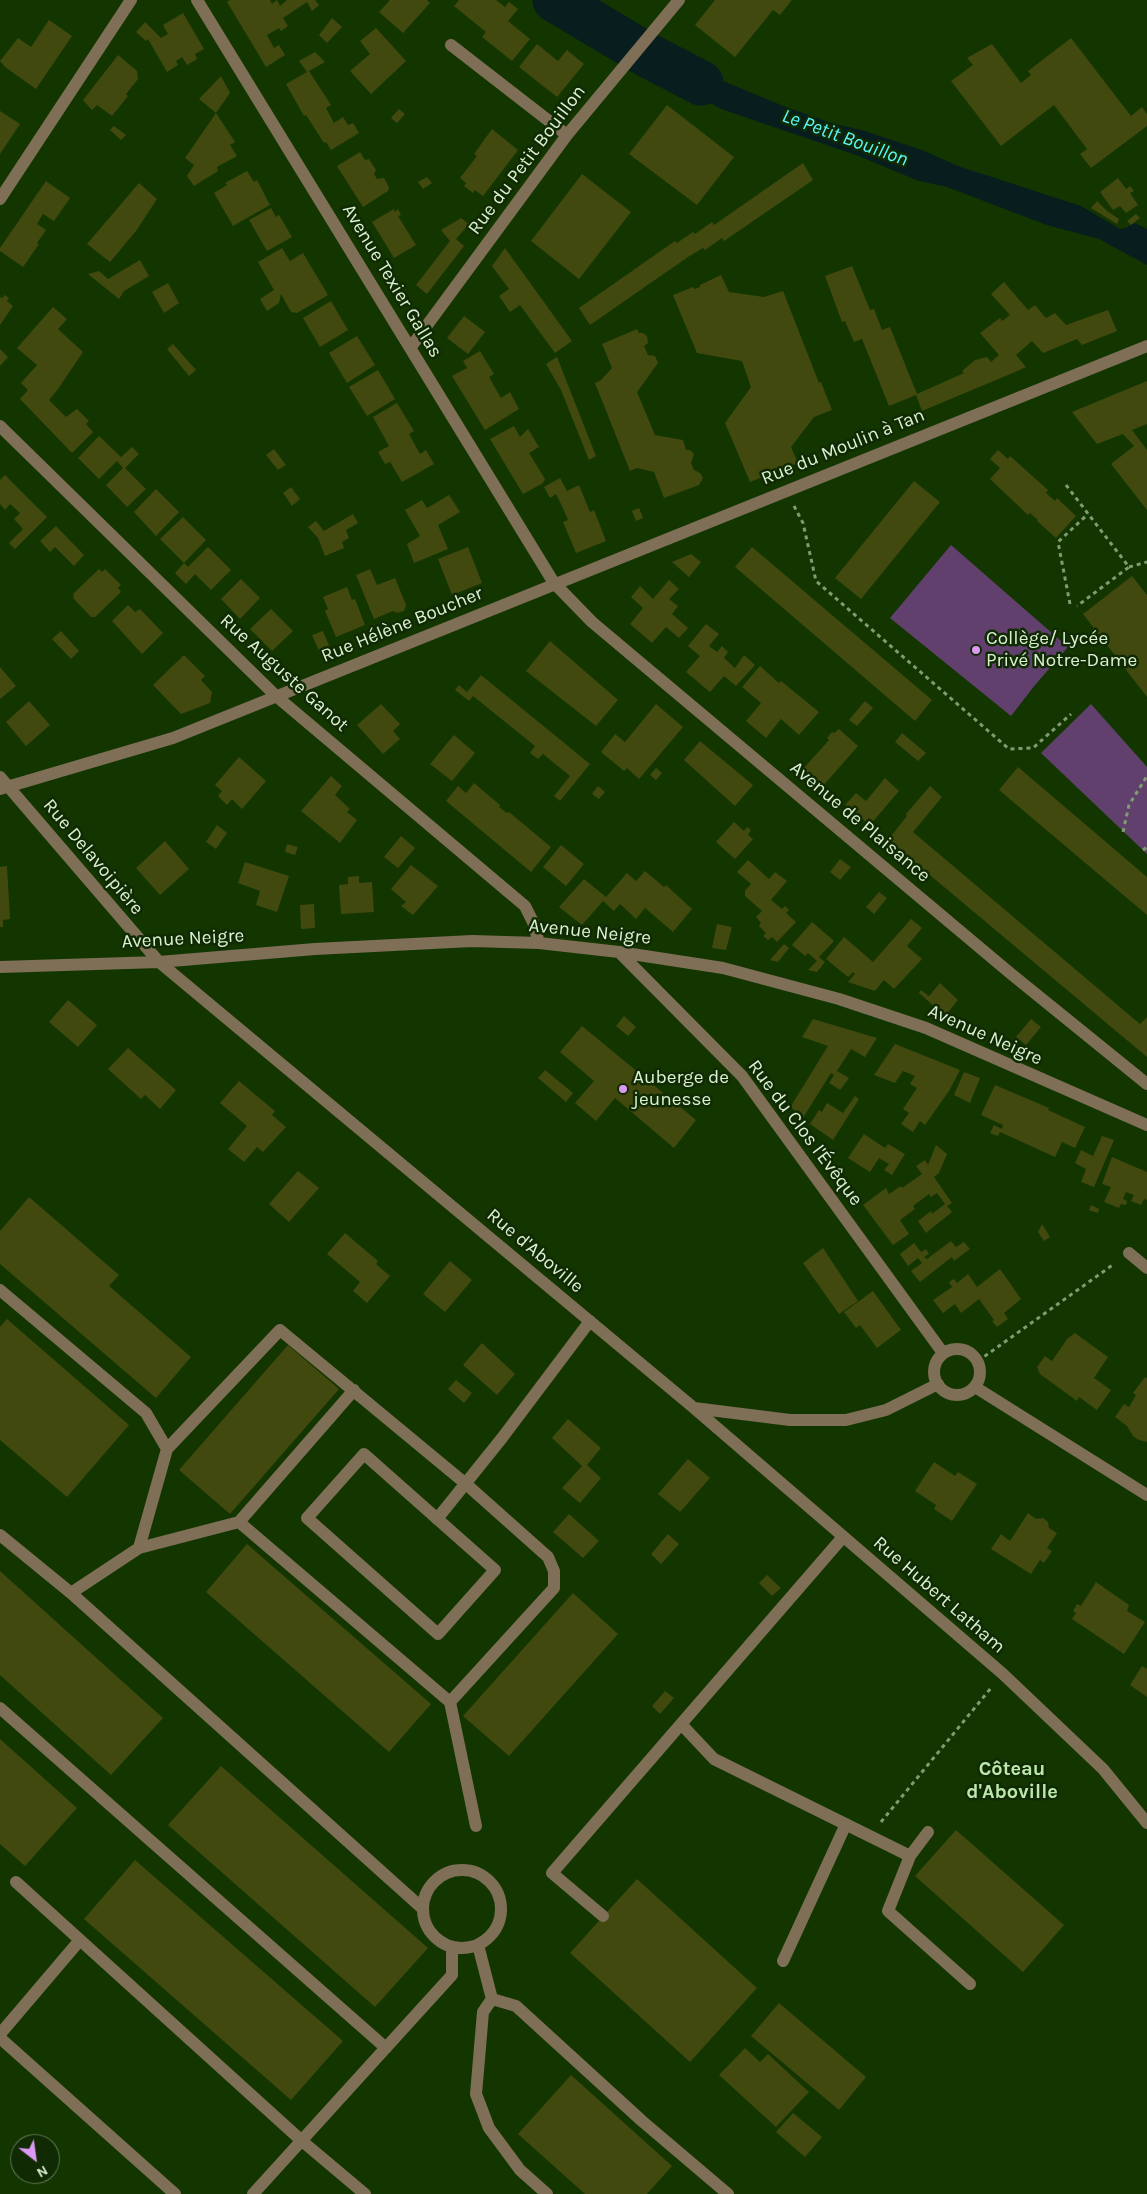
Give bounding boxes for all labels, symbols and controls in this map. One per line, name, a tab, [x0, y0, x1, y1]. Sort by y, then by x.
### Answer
street label: Rue du Petit Bouillon	[463, 81, 591, 239]
water label: Le Petit Bouillon	[779, 104, 911, 172]
street label: Avenue Texier Gallas	[337, 200, 447, 362]
street label: Rue du Moulin à Tan	[758, 404, 928, 490]
street label: Rue Hélène Boucher	[318, 582, 486, 668]
street label: Rue Auguste Ganot	[215, 609, 353, 737]
place label: Collège/ Lycée Privé Notre-Dame	[986, 628, 1137, 672]
marker: Collège/ Lycée Privé Notre-Dame	[970, 644, 982, 656]
street label: Avenue de Plaisance	[785, 757, 935, 887]
street label: Rue Delavoipière	[38, 794, 148, 920]
street label: Avenue Neigre	[528, 914, 652, 950]
street label: Avenue Neigre	[121, 924, 245, 954]
street label: Avenue Neigre	[924, 1000, 1046, 1070]
street label: Rue du Clos l'Évêque	[743, 1056, 867, 1210]
place label: Auberge de jeunesse	[633, 1067, 729, 1111]
marker: Auberge de jeunesse	[617, 1083, 629, 1095]
street label: Rue d'Aboville	[482, 1204, 588, 1298]
street label: Rue Hubert Latham	[868, 1532, 1010, 1658]
district label: Côteau d'Aboville	[966, 1757, 1058, 1804]
north arrow	[10, 2134, 60, 2184]
text: N	[34, 2162, 51, 2181]

